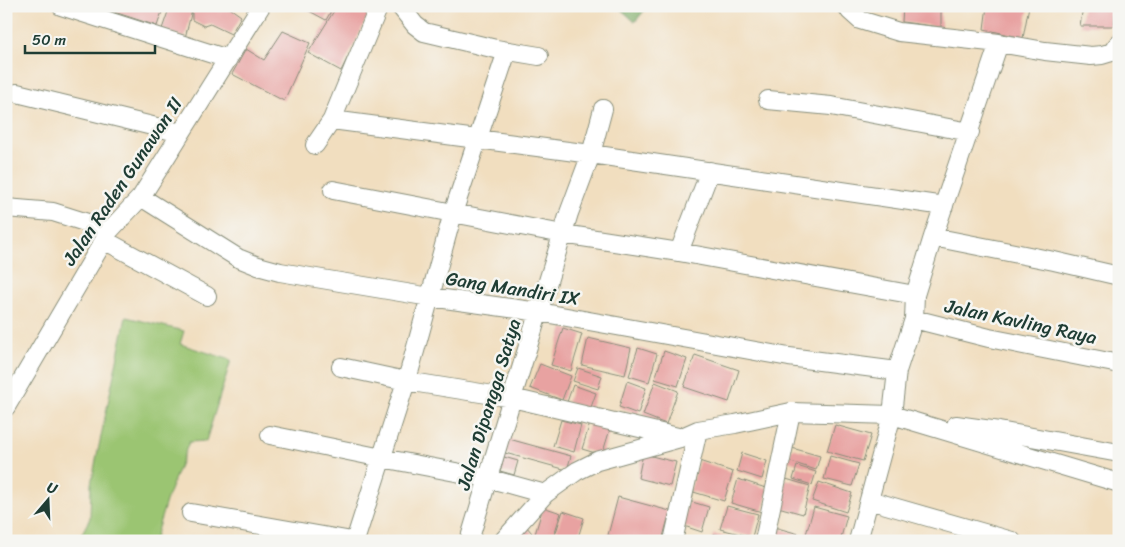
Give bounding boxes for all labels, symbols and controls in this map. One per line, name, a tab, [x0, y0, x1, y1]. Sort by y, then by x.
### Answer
scale bar	[25, 22, 155, 54]
text: 50 m	[32, 27, 67, 53]
street label: Jalan Raden Gunawan II	[53, 90, 191, 273]
street label: Gang Mandiri IX	[443, 262, 583, 315]
street label: Jalan Kavling Raya	[941, 289, 1100, 354]
street label: Jalan Dipangga Satya	[446, 314, 530, 495]
north arrow	[22, 474, 72, 524]
text: U	[44, 475, 61, 502]

